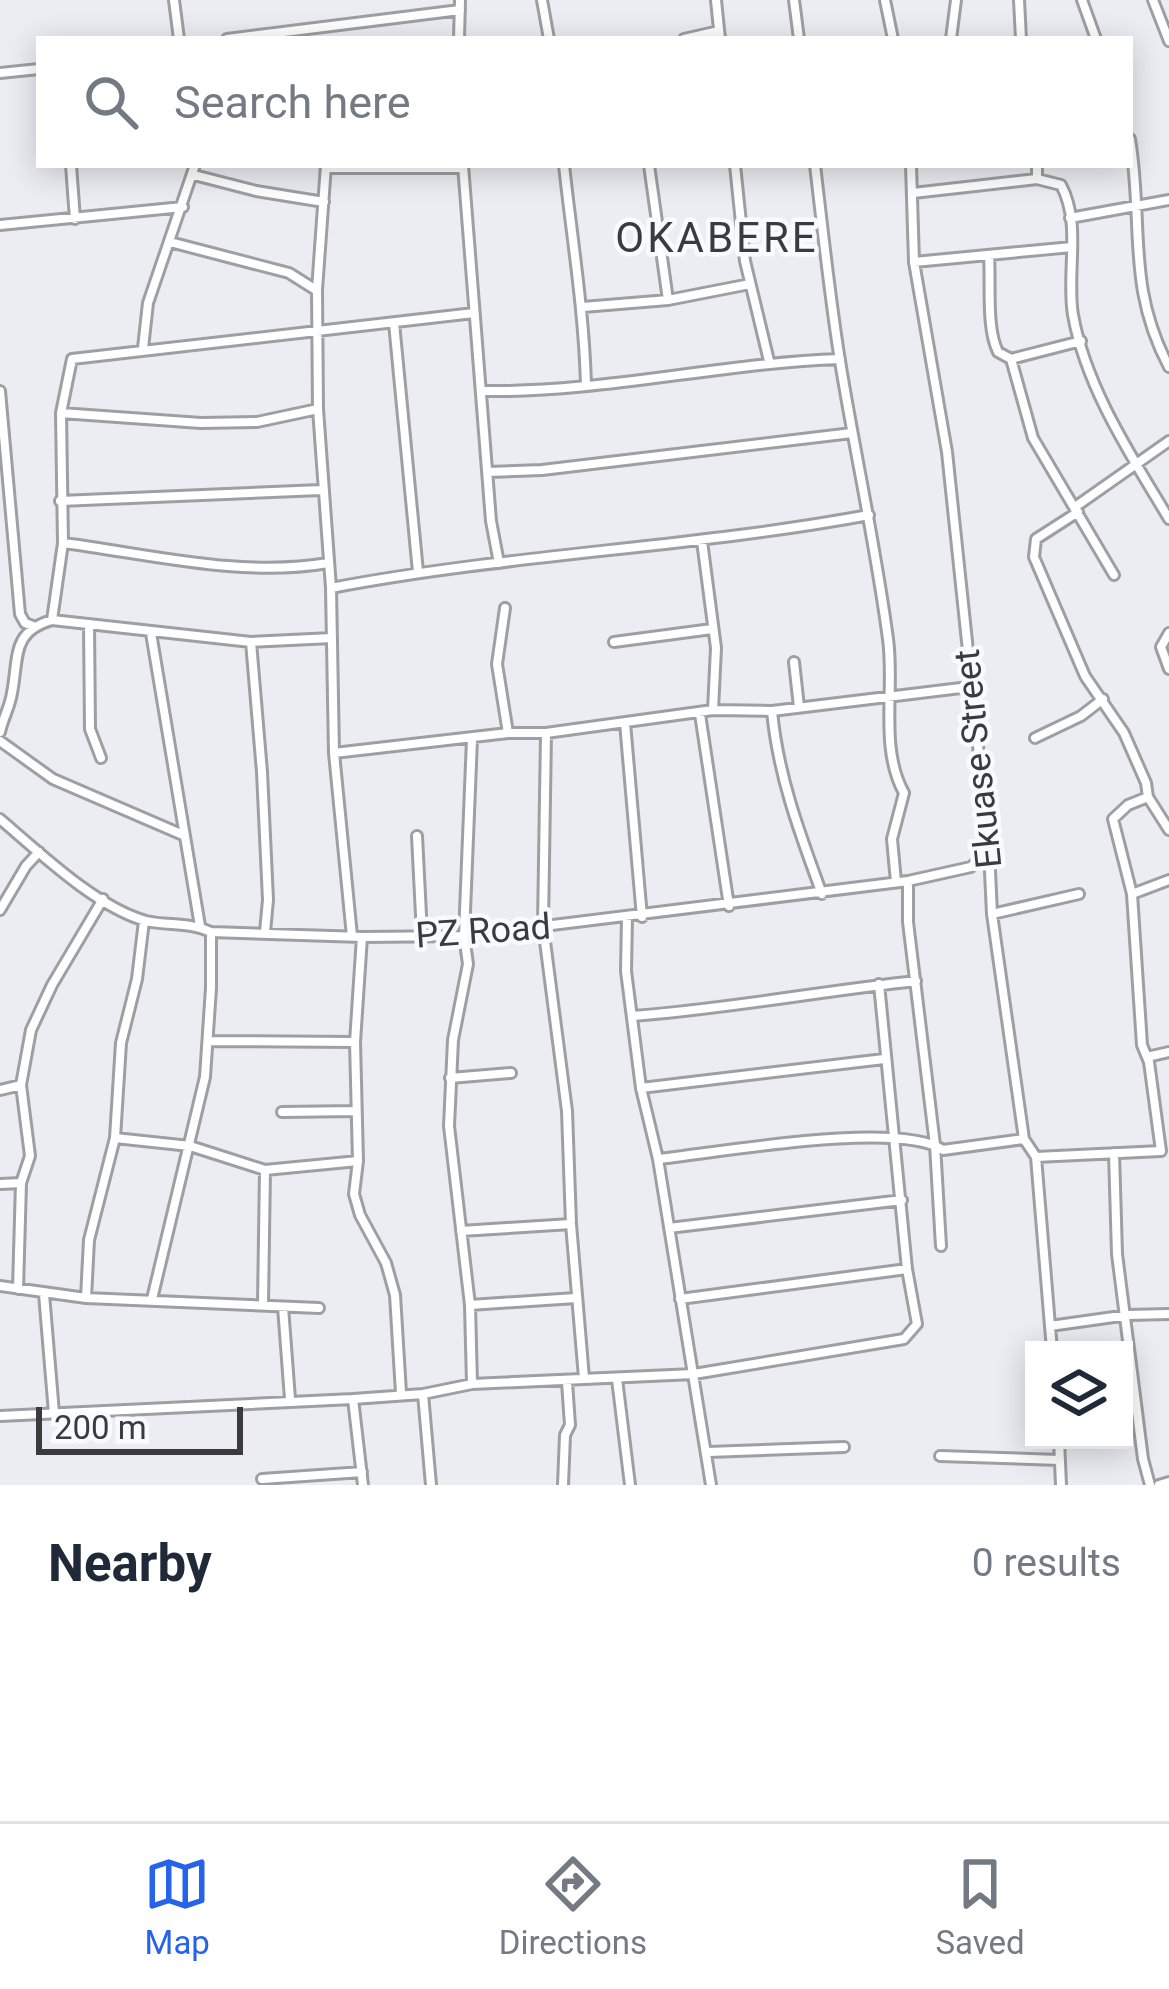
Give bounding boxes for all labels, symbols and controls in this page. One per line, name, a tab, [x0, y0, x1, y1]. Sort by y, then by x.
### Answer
search box	[36, 36, 1133, 168]
icon: search	[78, 69, 144, 135]
text: Search here	[174, 76, 411, 129]
district label: OKABERE	[615, 213, 819, 262]
street label: Ekuase Street	[946, 647, 1010, 870]
street label: PZ Road	[414, 905, 552, 957]
map controls	[1025, 1341, 1133, 1449]
button: layers	[1025, 1341, 1133, 1449]
scale bar	[36, 1401, 243, 1454]
text: 200 m	[54, 1408, 147, 1447]
text: Nearby	[48, 1534, 212, 1593]
text: 0 results	[972, 1540, 1121, 1586]
tab: Map	[144, 1851, 210, 1962]
tab: Directions	[499, 1851, 647, 1962]
tab: Saved	[936, 1851, 1025, 1962]

